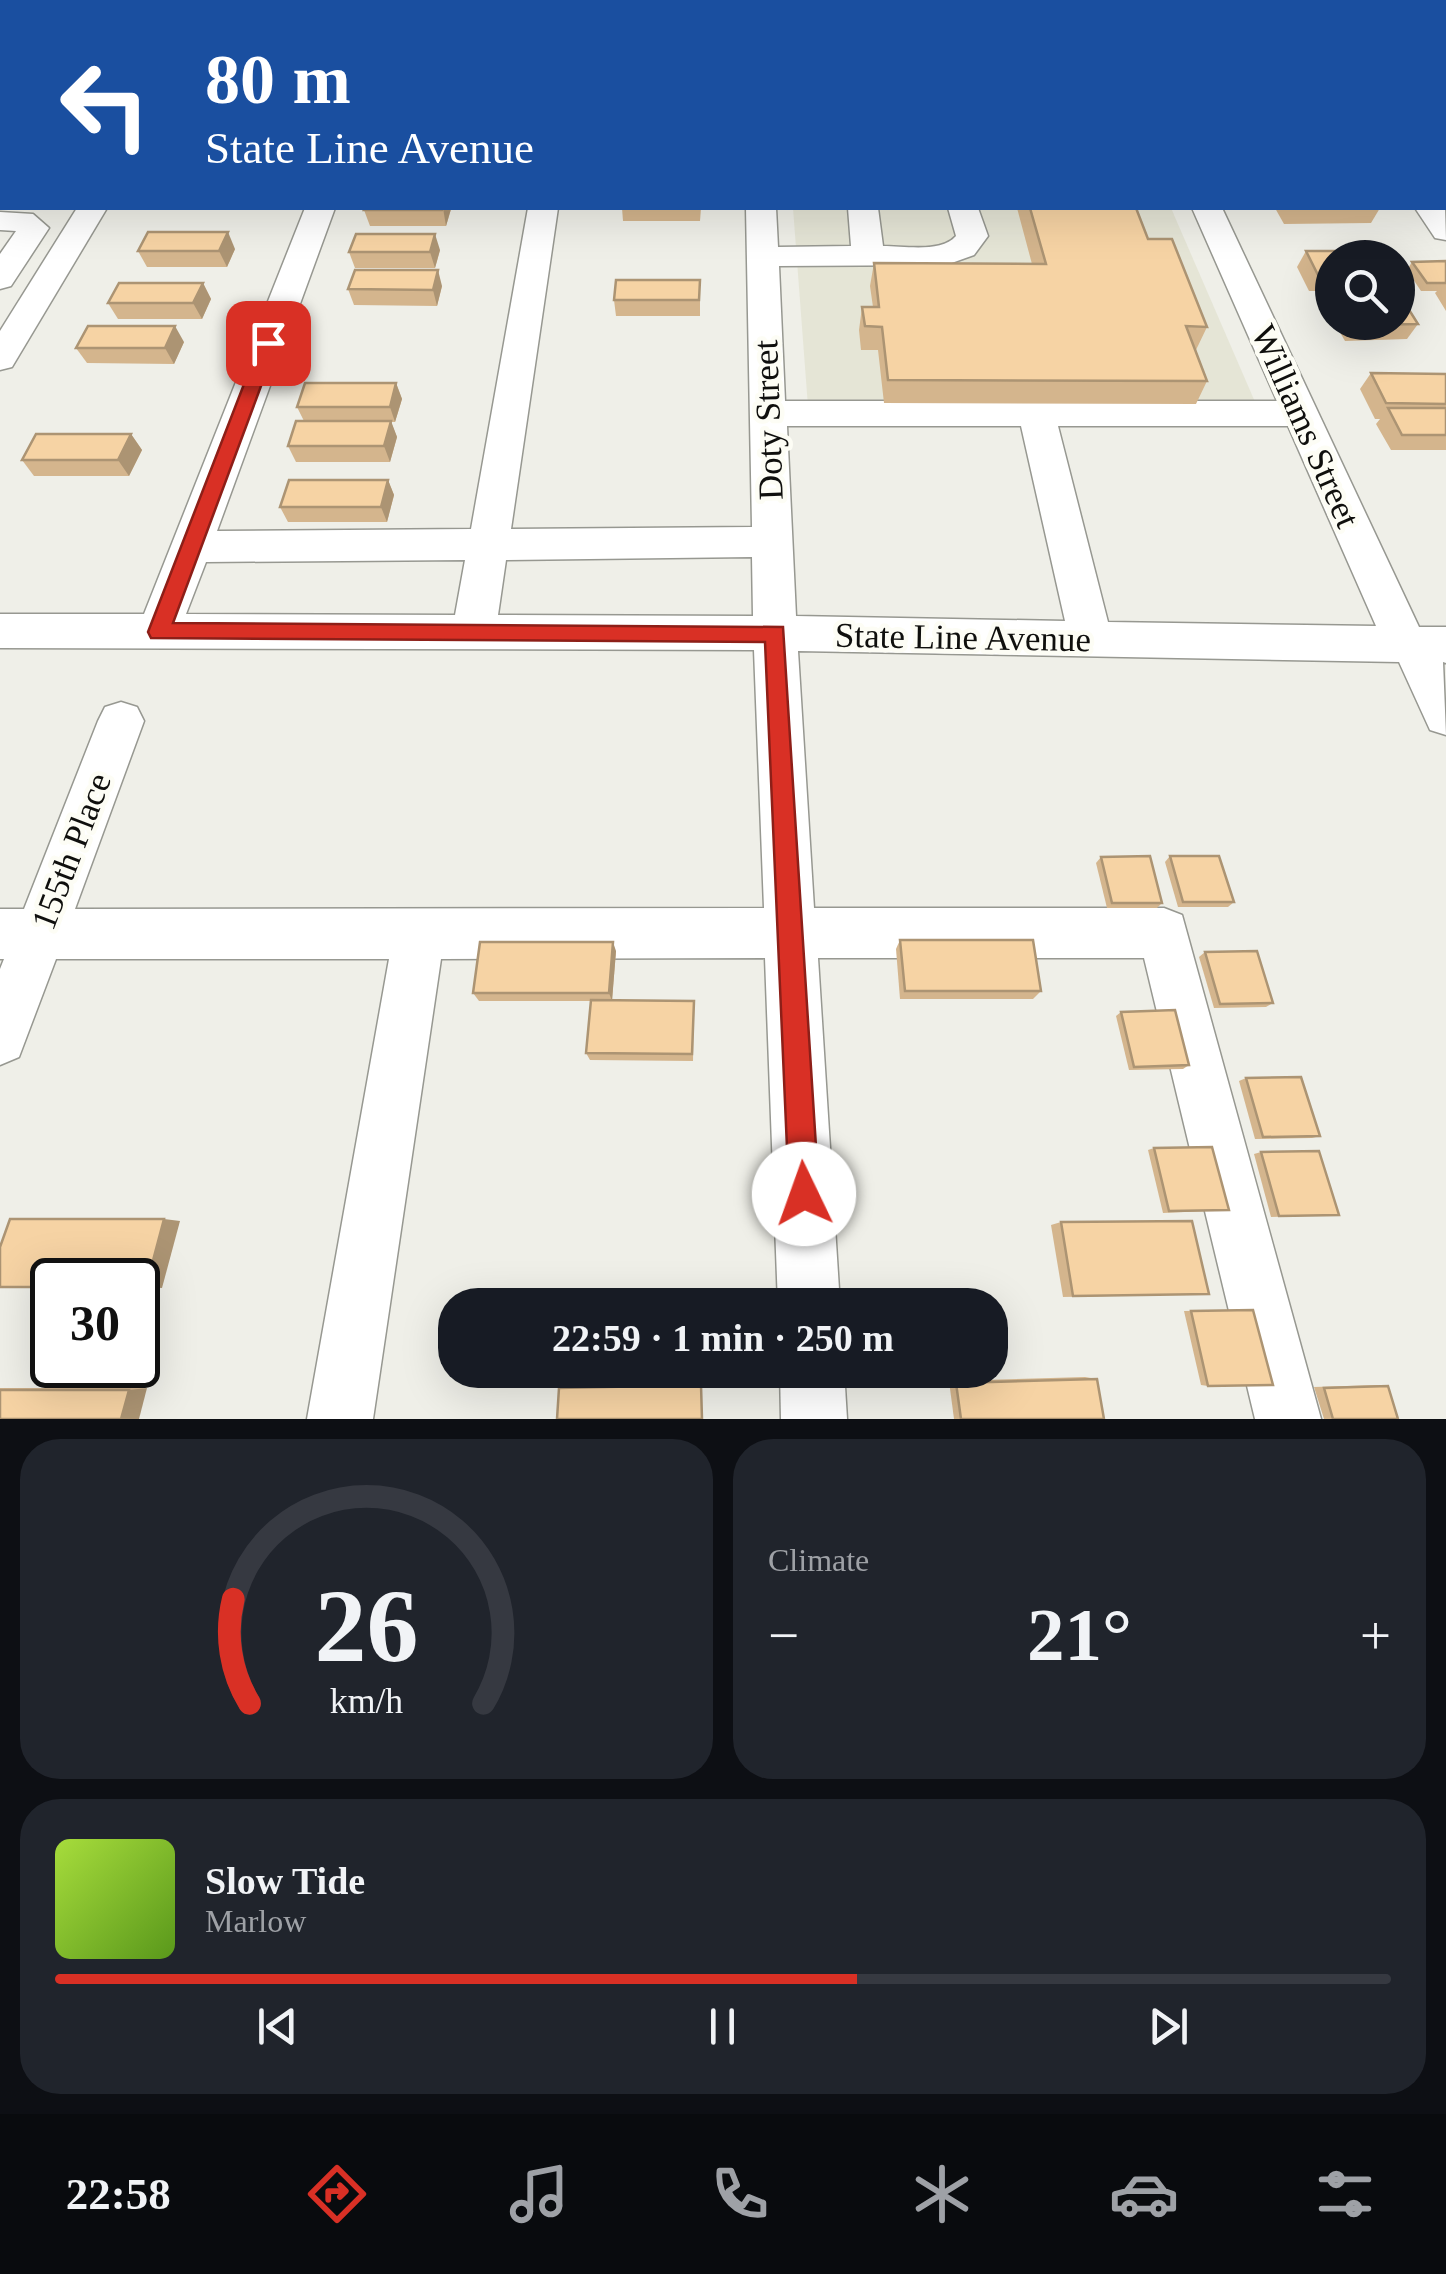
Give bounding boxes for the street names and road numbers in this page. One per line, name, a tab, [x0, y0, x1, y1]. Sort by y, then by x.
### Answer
street label: Williams Street	[1244, 319, 1368, 534]
street label: Doty Street	[746, 339, 791, 501]
street label: State Line Avenue	[835, 616, 1091, 659]
street label: 155th Place	[24, 768, 119, 935]

